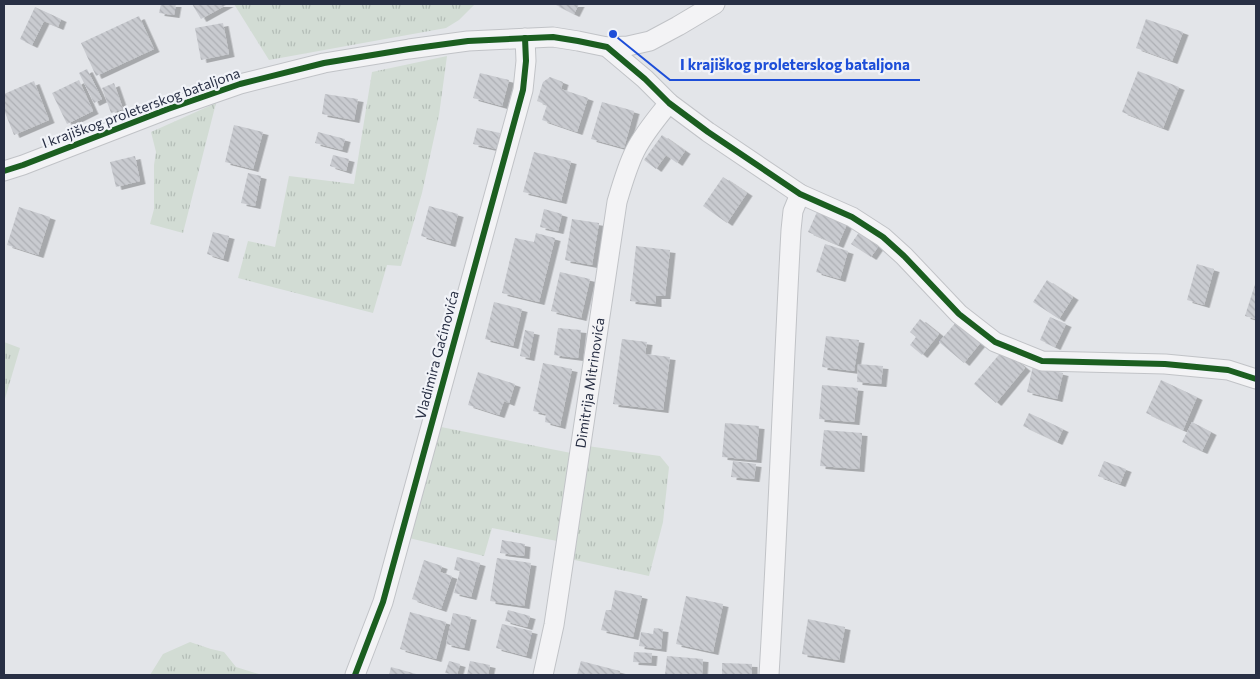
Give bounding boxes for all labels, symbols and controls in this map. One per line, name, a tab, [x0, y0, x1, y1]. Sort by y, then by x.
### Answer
callout: I krajiškog proleterskog bataljona	[670, 50, 920, 80]
text: I krajiškog proleterskog bataljona	[680, 55, 910, 73]
street label: I krajiškog proleterskog bataljona	[40, 64, 242, 151]
street label: Vladimira Gaćinovića	[411, 289, 462, 421]
street label: Dimitrija Mitrinovića	[571, 317, 608, 449]

